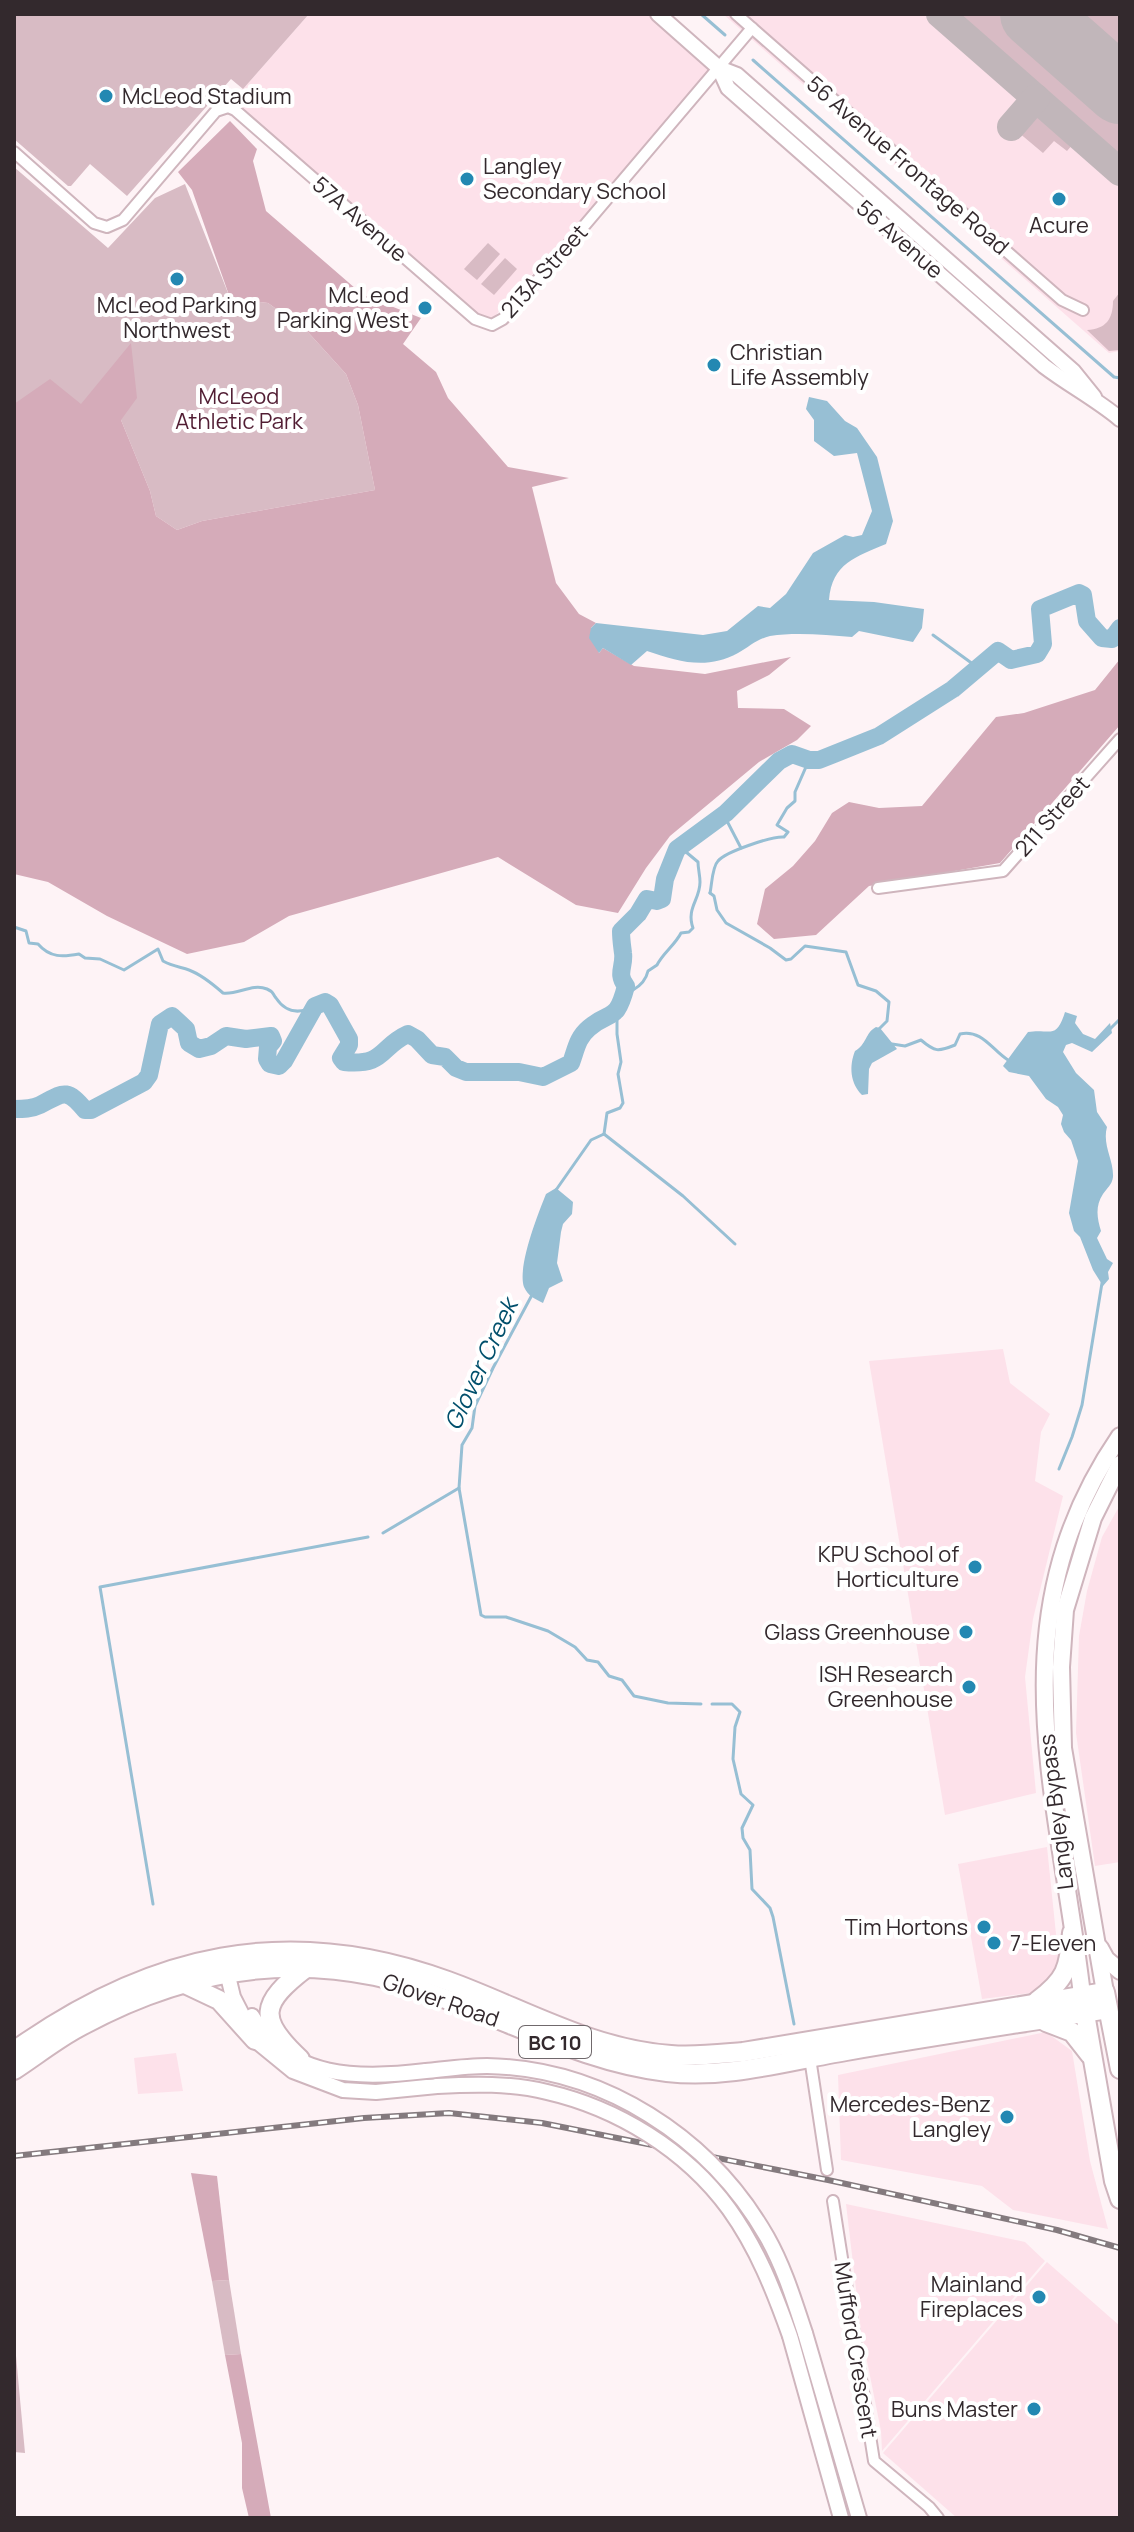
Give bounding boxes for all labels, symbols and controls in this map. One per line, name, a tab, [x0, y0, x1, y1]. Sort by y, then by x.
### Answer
street label: 56 Avenue Frontage Road	[802, 70, 1014, 260]
place label: McLeod Stadium	[122, 81, 292, 111]
marker: McLeod Stadium	[97, 87, 115, 105]
place label: Langley Secondary School	[483, 151, 666, 206]
street label: 57A Avenue	[306, 169, 414, 269]
marker: Langley Secondary School	[458, 170, 476, 188]
marker: Acure	[1050, 190, 1068, 208]
street label: 56 Avenue	[851, 194, 949, 284]
place label: Acure	[1029, 210, 1089, 240]
street label: 213A Street	[494, 218, 594, 324]
marker: McLeod Parking Northwest	[168, 270, 186, 288]
place label: McLeod Parking West	[277, 280, 409, 335]
place label: McLeod Parking Northwest	[97, 290, 257, 345]
marker: McLeod Parking West	[416, 299, 434, 317]
place label: Christian Life Assembly	[730, 337, 869, 392]
marker: Christian Life Assembly	[705, 356, 723, 374]
park label: McLeod Athletic Park	[175, 381, 304, 436]
street label: 211 Street	[1008, 769, 1096, 863]
water label: Glover Creek	[435, 1290, 526, 1435]
place label: KPU School of Horticulture	[818, 1539, 959, 1594]
marker: KPU School of Horticulture	[966, 1558, 984, 1576]
place label: Glass Greenhouse	[764, 1617, 950, 1647]
marker: Glass Greenhouse	[957, 1623, 975, 1641]
place label: ISH Research Greenhouse	[819, 1659, 953, 1714]
marker: ISH Research Greenhouse	[960, 1678, 978, 1696]
street label: Langley Bypass	[1032, 1732, 1080, 1892]
place label: Tim Hortons	[845, 1912, 968, 1942]
marker: Tim Hortons	[975, 1918, 993, 1936]
place label: 7-Eleven	[1010, 1928, 1096, 1958]
marker: 7-Eleven	[985, 1934, 1003, 1952]
street label: Glover Road	[379, 1966, 503, 2034]
road number: BC 10	[519, 2026, 591, 2058]
place label: Mercedes-Benz Langley	[830, 2089, 991, 2144]
marker: Mercedes-Benz Langley	[998, 2108, 1016, 2126]
street label: Mufford Crescent	[827, 2260, 885, 2440]
place label: Mainland Fireplaces	[920, 2269, 1023, 2324]
marker: Mainland Fireplaces	[1030, 2288, 1048, 2306]
place label: Buns Master	[891, 2394, 1018, 2424]
marker: Buns Master	[1025, 2400, 1043, 2418]

